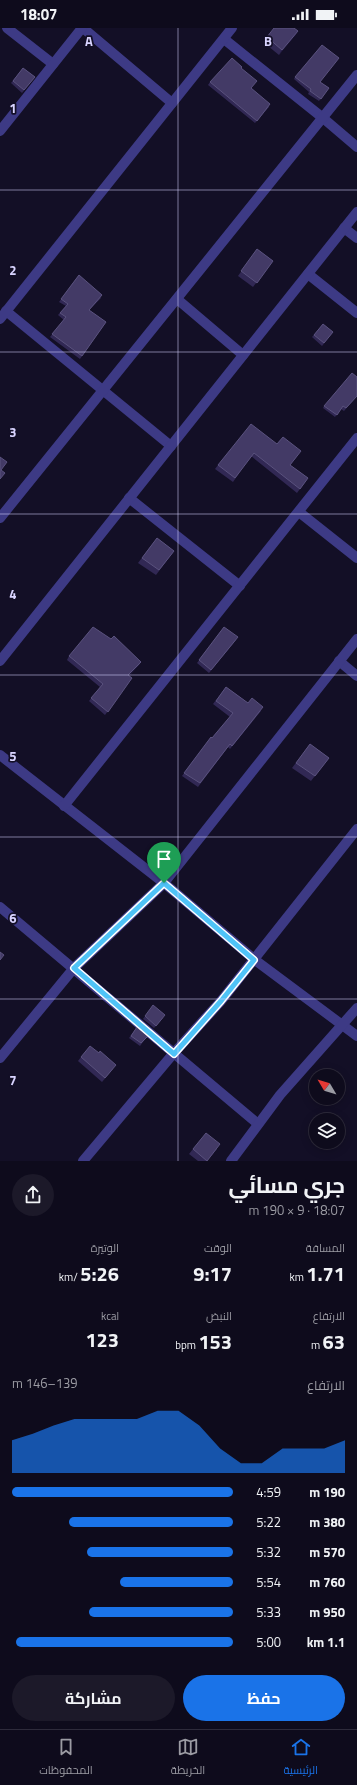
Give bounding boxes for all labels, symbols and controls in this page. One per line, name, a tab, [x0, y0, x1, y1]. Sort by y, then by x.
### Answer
text: 18:07	[20, 3, 57, 26]
text: A	[85, 31, 93, 51]
text: B	[264, 31, 272, 51]
text: 1	[9, 98, 17, 118]
text: 2	[9, 260, 17, 280]
text: 3	[9, 422, 17, 442]
text: 4	[9, 584, 17, 604]
text: 5	[9, 746, 17, 766]
pin	[147, 842, 181, 883]
icon: arrive	[153, 848, 175, 870]
text: 6	[9, 908, 17, 928]
north arrow	[309, 1069, 345, 1105]
map controls	[309, 1069, 345, 1149]
text: 7	[9, 1070, 17, 1090]
button: layers	[309, 1113, 345, 1149]
text: جري مسائي	[228, 1168, 345, 1202]
button: share	[12, 1174, 54, 1216]
text: 18:07 · 9 × 190 m	[249, 1200, 345, 1220]
text: الوتيرة	[91, 1240, 119, 1256]
text: الوقت	[204, 1240, 232, 1256]
text: المسافة	[306, 1240, 345, 1256]
text: 5:26	[80, 1258, 119, 1289]
text: 9:17	[193, 1258, 232, 1289]
text: 1.71	[306, 1258, 345, 1289]
text: /km	[59, 1269, 80, 1285]
text: km	[289, 1269, 306, 1285]
text: kcal	[101, 1308, 119, 1324]
text: النبض	[206, 1308, 232, 1324]
text: الارتفاع	[313, 1308, 345, 1324]
text: 123	[85, 1324, 119, 1355]
text: 153	[198, 1326, 232, 1357]
text: 63	[323, 1326, 345, 1357]
text: bpm	[175, 1337, 198, 1353]
text: m	[311, 1337, 323, 1353]
text: 139–146 m	[12, 1373, 78, 1393]
text: الارتفاع	[307, 1375, 345, 1395]
text: 4:59	[256, 1482, 281, 1502]
text: 190 m	[309, 1482, 345, 1502]
text: 5:22	[256, 1512, 281, 1532]
text: 380 m	[309, 1512, 345, 1532]
text: 5:32	[256, 1542, 281, 1562]
text: 570 m	[309, 1542, 345, 1562]
text: 5:54	[256, 1572, 281, 1592]
text: 760 m	[309, 1572, 345, 1592]
text: 5:33	[256, 1602, 281, 1622]
text: 950 m	[309, 1602, 345, 1622]
text: 5:00	[256, 1632, 281, 1652]
text: 1.1 km	[307, 1632, 345, 1652]
button: مشاركة	[12, 1675, 175, 1721]
button: حفظ	[183, 1675, 345, 1721]
tab: المحفوظات	[39, 1736, 93, 1780]
tab: الخريطة	[171, 1736, 205, 1780]
tab: الرئيسية	[283, 1736, 318, 1780]

